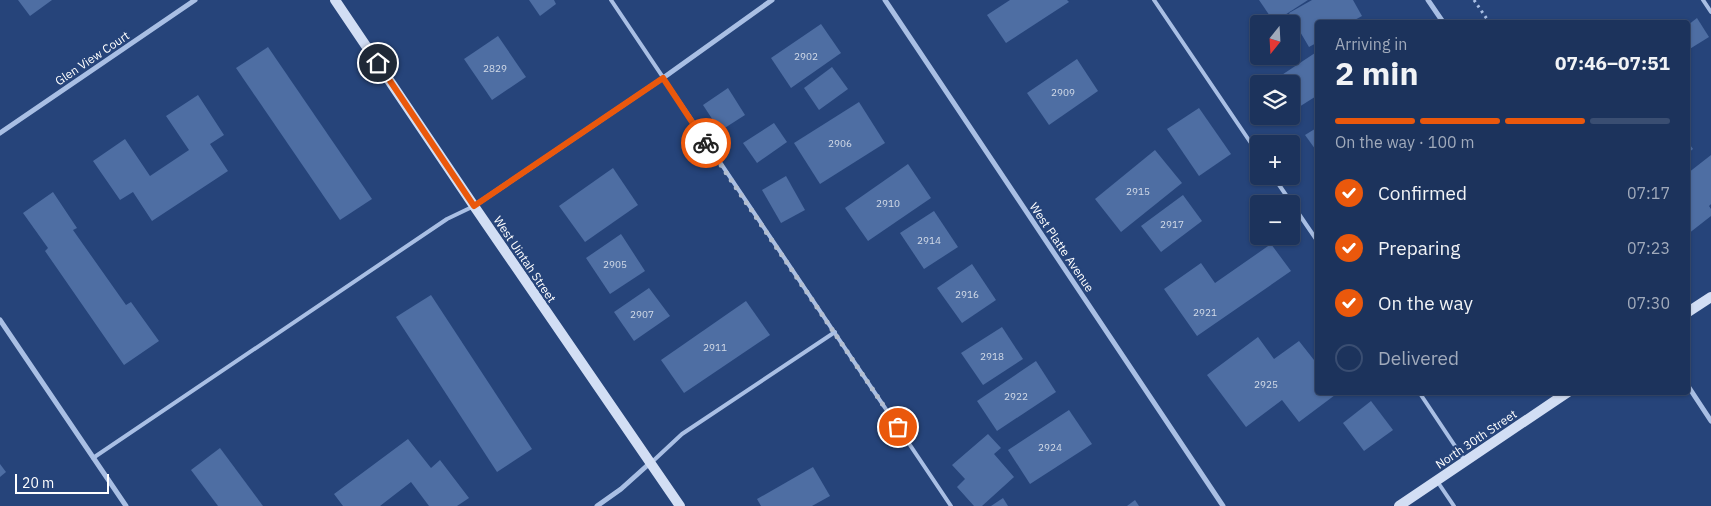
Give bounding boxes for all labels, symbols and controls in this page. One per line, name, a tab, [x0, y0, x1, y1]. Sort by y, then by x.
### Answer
north arrow	[1250, 15, 1300, 65]
map controls	[1250, 15, 1300, 245]
street label: Glen View Court	[52, 28, 132, 88]
text: Arriving in	[1335, 34, 1407, 54]
pin	[357, 42, 399, 84]
icon: home	[364, 49, 392, 77]
house number: 2902	[794, 50, 818, 63]
text: 07:46–07:51	[1555, 51, 1670, 75]
text: 2 min	[1335, 52, 1419, 94]
house number: 2829	[483, 62, 507, 75]
button: layers	[1250, 75, 1300, 125]
house number: 2909	[1051, 86, 1075, 99]
courier	[681, 118, 731, 168]
icon: bike	[692, 129, 720, 157]
text: On the way · 100 m	[1335, 132, 1474, 152]
button: +	[1250, 135, 1300, 185]
house number: 2906	[828, 137, 852, 150]
icon: check	[1335, 179, 1363, 207]
text: Confirmed	[1378, 181, 1467, 205]
text: 07:17	[1627, 183, 1670, 203]
house number: 2915	[1126, 185, 1150, 198]
button: −	[1250, 195, 1300, 245]
house number: 2910	[876, 197, 900, 210]
street label: West Platte Avenue	[1027, 199, 1098, 295]
street label: West Uintah Street	[491, 213, 559, 305]
house number: 2917	[1160, 218, 1184, 231]
house number: 2914	[917, 234, 941, 247]
icon: check	[1335, 234, 1363, 262]
text: Preparing	[1378, 236, 1460, 260]
text: 07:23	[1627, 238, 1670, 258]
house number: 2905	[603, 258, 627, 271]
house number: 2916	[955, 288, 979, 301]
icon: check	[1335, 289, 1363, 317]
text: On the way	[1378, 291, 1473, 315]
text: 07:30	[1627, 293, 1670, 313]
house number: 2921	[1193, 306, 1217, 319]
house number: 2907	[630, 308, 654, 321]
house number: 2911	[703, 341, 727, 354]
text: Delivered	[1378, 346, 1459, 370]
house number: 2918	[980, 350, 1004, 363]
house number: 2925	[1254, 378, 1278, 391]
house number: 2922	[1004, 390, 1028, 403]
pin	[877, 406, 919, 448]
street label: North 30th Street	[1433, 406, 1519, 472]
icon: bag	[884, 413, 912, 441]
house number: 2924	[1038, 441, 1062, 454]
scale bar	[15, 471, 109, 494]
text: 20 m	[22, 474, 54, 492]

